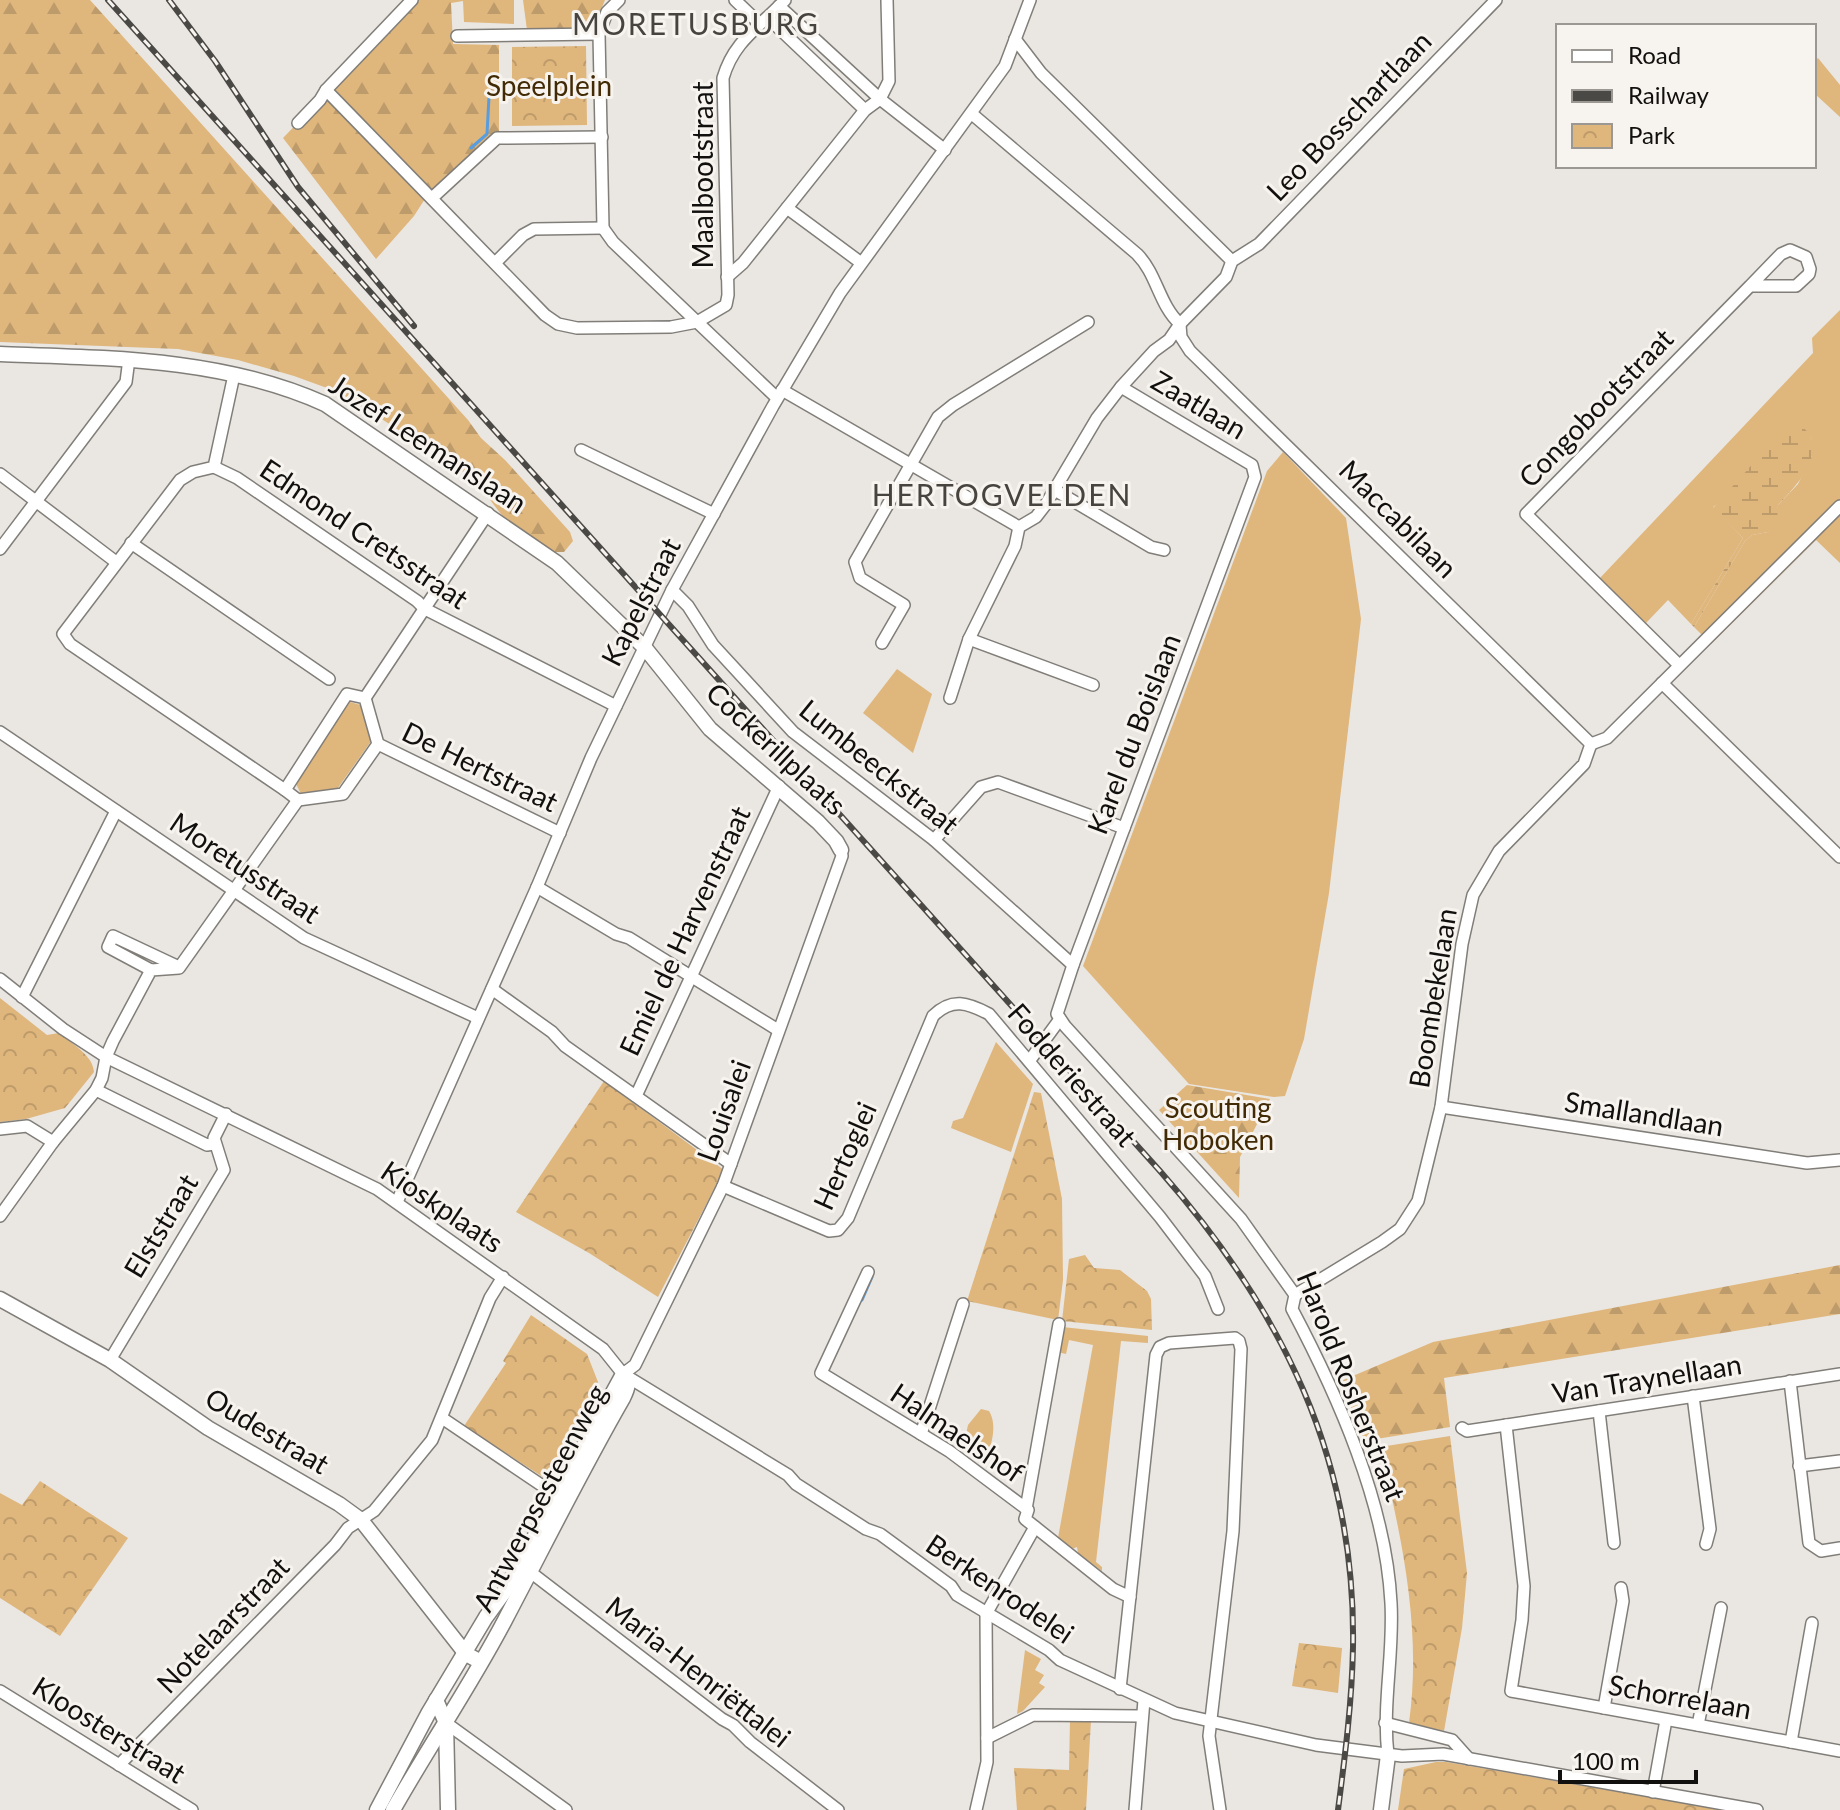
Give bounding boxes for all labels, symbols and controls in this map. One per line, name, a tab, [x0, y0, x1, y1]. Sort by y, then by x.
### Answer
district label: MORETUSBURG	[572, 5, 820, 41]
street label: Leo Bosschartlaan	[1259, 24, 1438, 207]
legend	[1556, 24, 1816, 168]
text: Road	[1628, 40, 1681, 69]
park label: Speelplein	[486, 68, 612, 102]
text: Railway	[1628, 80, 1710, 109]
street label: Maalbootstraat	[685, 81, 719, 269]
text: Park	[1628, 120, 1676, 149]
street label: Congobootstraat	[1511, 321, 1679, 494]
street label: Zaatlaan	[1146, 363, 1253, 446]
street label: Jozef Leemanslaan	[324, 367, 533, 520]
street label: Edmond Cretsstraat	[254, 451, 475, 615]
street label: Maccabilaan	[1333, 452, 1465, 584]
district label: HERTOGVELDEN	[872, 476, 1132, 512]
street label: Kapelstraat	[593, 532, 687, 671]
street label: Karel du Boislaan	[1079, 629, 1187, 839]
street label: Cockerillplaats	[700, 675, 853, 821]
street label: Lumbeeckstraat	[793, 692, 966, 841]
street label: De Hertstraat	[397, 714, 564, 818]
street label: Emiel de Harvenstraat	[611, 801, 757, 1061]
street label: Moretusstraat	[164, 805, 327, 930]
street label: Boombekelaan	[1401, 906, 1463, 1090]
street label: Fodderiestraat	[1001, 996, 1144, 1153]
street label: Louisalei	[689, 1055, 757, 1166]
street label: Smallandlaan	[1562, 1084, 1726, 1142]
park label: Scouting Hoboken	[1162, 1090, 1274, 1156]
street label: Hertoglei	[805, 1096, 883, 1215]
street label: Kioskplaats	[375, 1153, 510, 1259]
street label: Elststraat	[116, 1168, 204, 1283]
street label: Harold Rosherstraat	[1290, 1266, 1414, 1505]
street label: Van Traynellaan	[1550, 1346, 1744, 1410]
street label: Halmaelshof	[885, 1375, 1031, 1489]
street label: Antwerpsesteenweg	[465, 1378, 613, 1617]
street label: Oudestraat	[200, 1380, 335, 1480]
street label: Berkenrodelei	[920, 1526, 1081, 1650]
street label: Notelaarstraat	[149, 1549, 296, 1699]
street label: Maria-Henriëttalei	[600, 1589, 798, 1754]
street label: Schorrelaan	[1606, 1667, 1754, 1725]
street label: Kloosterstraat	[27, 1669, 192, 1790]
scale bar	[1560, 1734, 1696, 1784]
text: 100 m	[1572, 1746, 1640, 1775]

